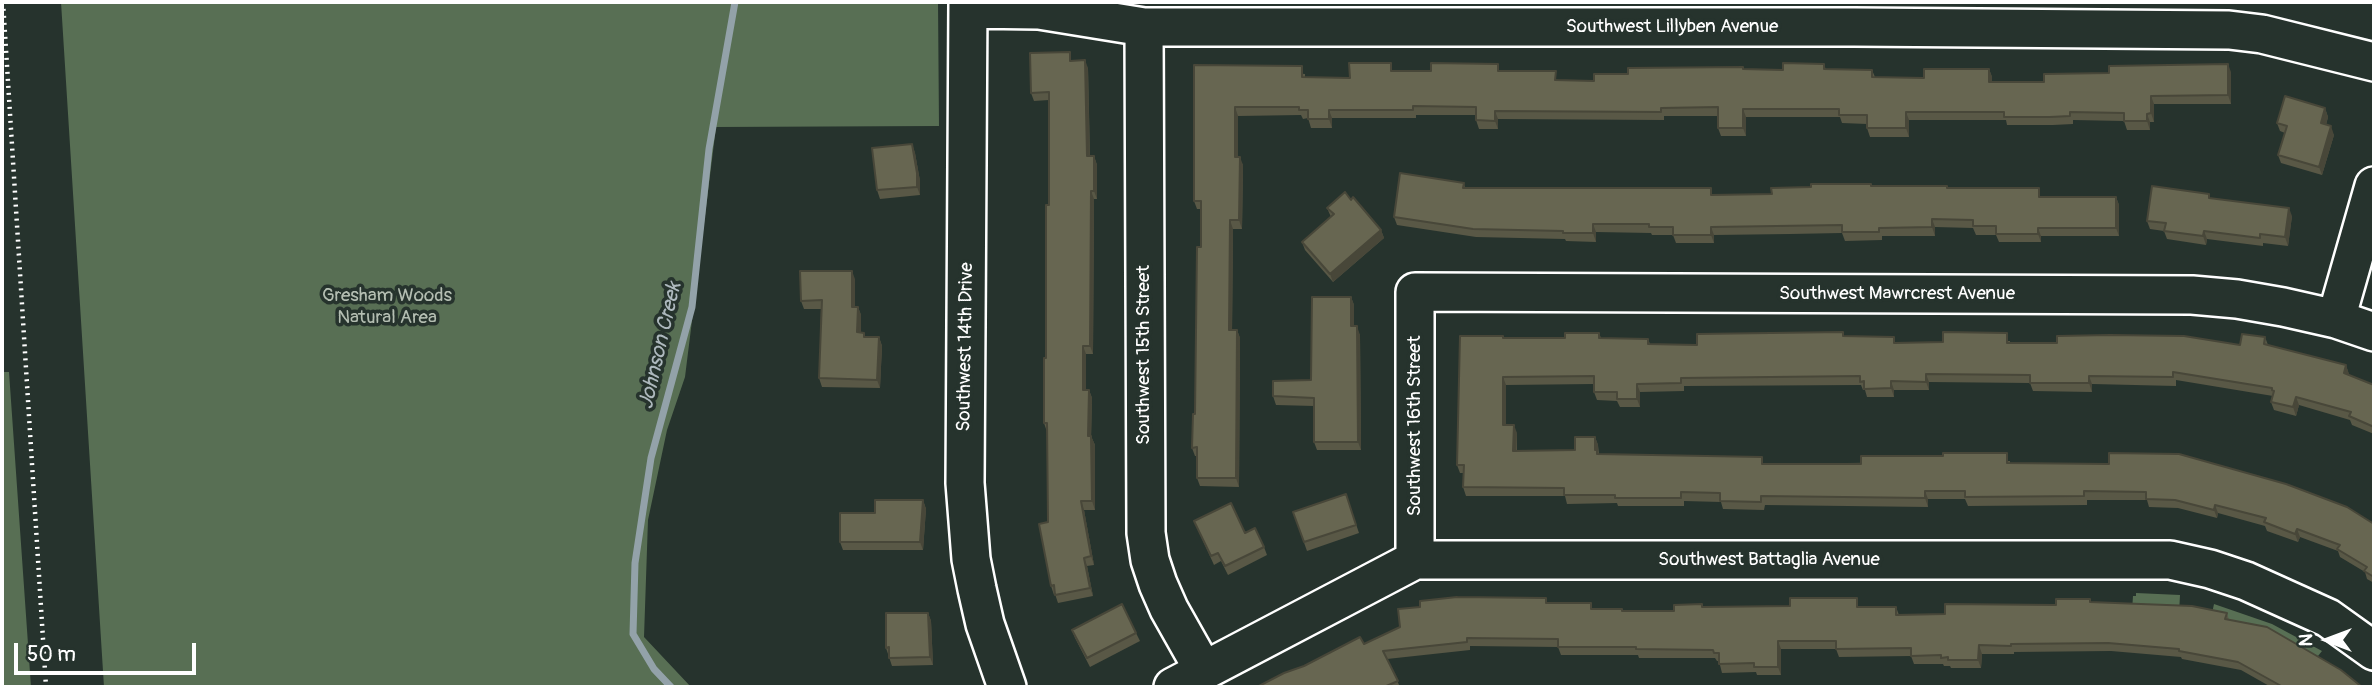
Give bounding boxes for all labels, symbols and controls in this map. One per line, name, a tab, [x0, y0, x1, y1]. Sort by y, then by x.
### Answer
street label: Southwest Lillyben Avenue	[1566, 16, 1778, 38]
street label: Southwest 14th Drive	[953, 262, 979, 432]
street label: Southwest 15th Street	[1133, 265, 1155, 445]
water label: Johnson Creek	[634, 280, 688, 412]
street label: Southwest Mawrcrest Avenue	[1779, 283, 2015, 305]
park label: Gresham Woods Natural Area	[322, 285, 452, 329]
street label: Southwest 16th Street	[1404, 336, 1426, 516]
street label: Southwest Battaglia Avenue	[1658, 549, 1880, 571]
north arrow	[2292, 605, 2362, 675]
scale bar	[18, 630, 200, 674]
text: N	[2294, 634, 2318, 646]
text: 50 m	[27, 641, 76, 668]

